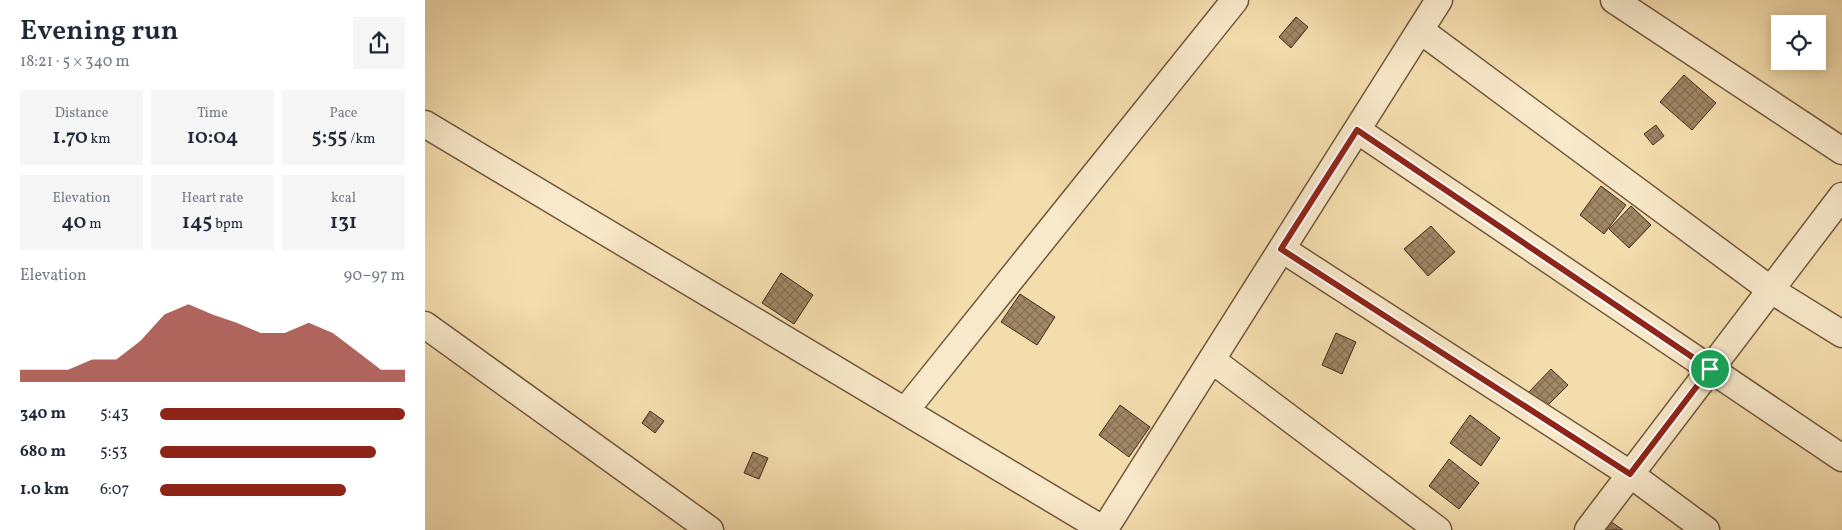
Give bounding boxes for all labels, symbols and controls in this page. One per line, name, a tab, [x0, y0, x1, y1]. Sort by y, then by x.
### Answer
text: Evening run	[20, 12, 179, 51]
map controls	[1771, 15, 1826, 70]
button: locate	[1771, 15, 1826, 70]
button: share	[353, 17, 405, 69]
text: 18:21 · 5 × 340 m	[20, 51, 130, 73]
text: Distance	[55, 104, 108, 123]
text: Time	[197, 104, 228, 123]
text: Pace	[330, 104, 358, 123]
text: 1.70	[52, 123, 88, 152]
text: 10:04	[187, 123, 238, 152]
text: 5:55	[312, 123, 347, 152]
text: km	[88, 130, 111, 149]
text: /km	[347, 130, 375, 149]
text: Elevation	[52, 189, 111, 208]
text: Heart rate	[182, 189, 243, 208]
text: kcal	[331, 189, 356, 208]
text: 40	[61, 208, 86, 237]
text: 145	[182, 208, 212, 237]
text: 131	[330, 208, 357, 237]
text: m	[86, 215, 102, 234]
text: bpm	[212, 215, 243, 234]
text: Elevation	[20, 265, 87, 287]
text: 90–97 m	[344, 265, 405, 287]
pin	[1689, 348, 1731, 390]
icon: arrive	[1696, 355, 1724, 383]
text: 340 m	[20, 403, 66, 425]
text: 5:43	[100, 403, 129, 425]
text: 680 m	[20, 441, 66, 463]
text: 5:53	[100, 441, 127, 463]
text: 1.0 km	[20, 479, 69, 501]
text: 6:07	[100, 479, 129, 501]

